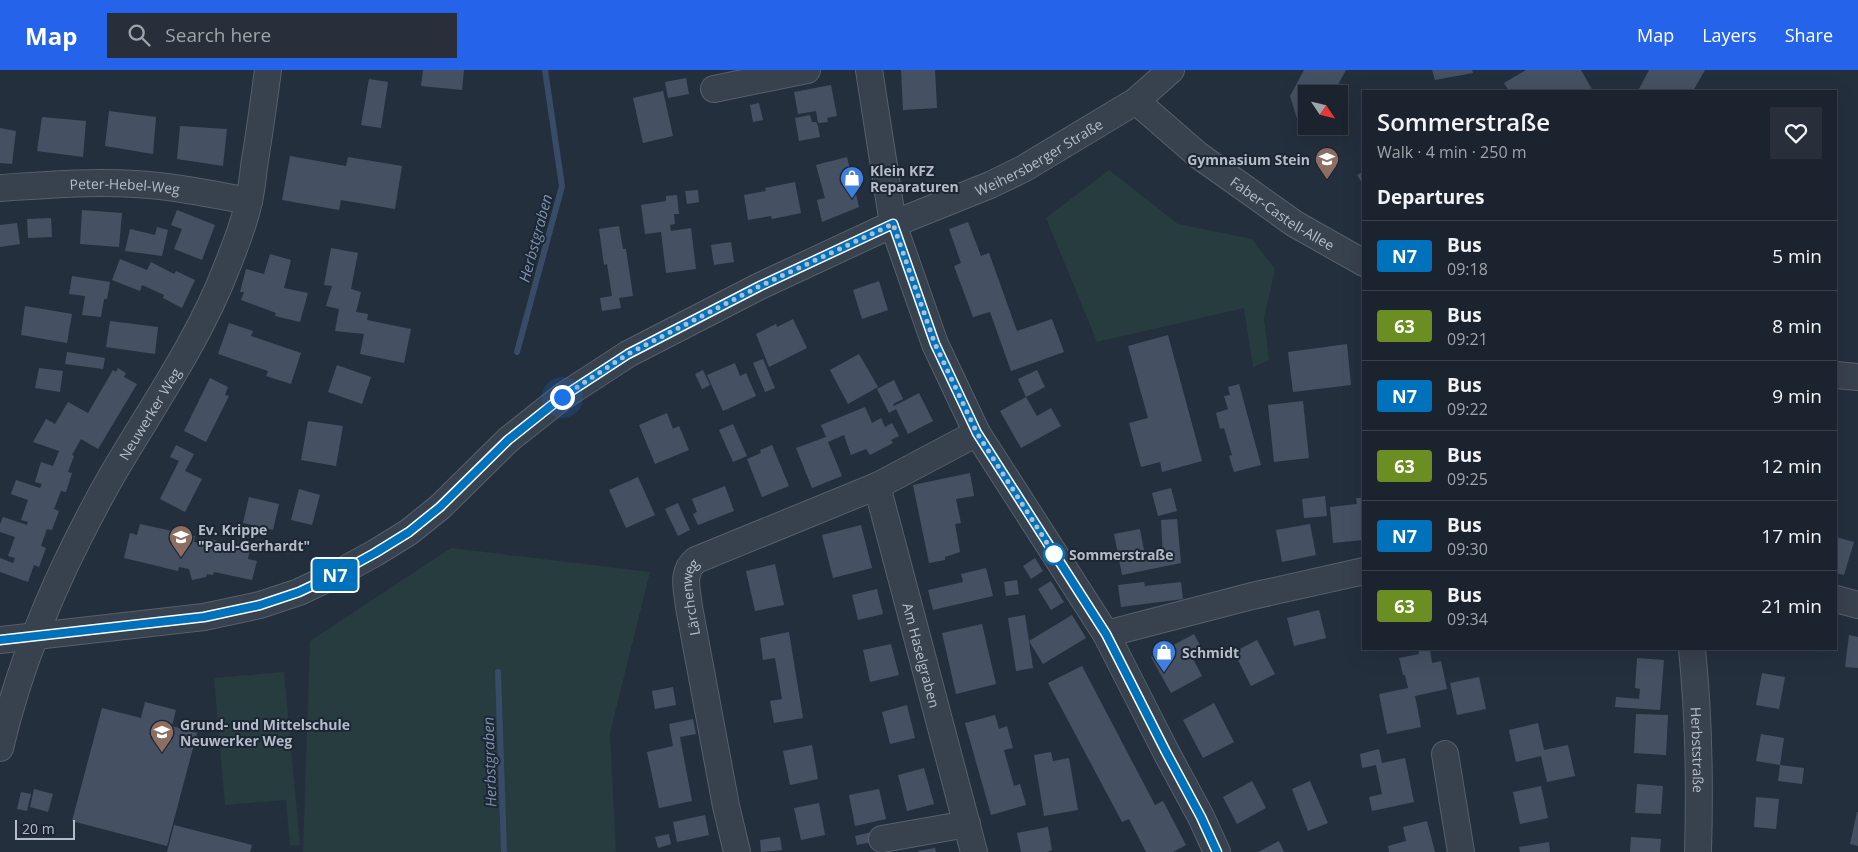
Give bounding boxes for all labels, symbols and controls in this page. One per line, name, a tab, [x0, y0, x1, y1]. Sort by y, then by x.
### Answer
search box	[107, 13, 457, 58]
text: Map	[25, 19, 77, 52]
icon: search	[125, 21, 153, 49]
text: Search here	[165, 22, 271, 48]
text: Map	[1637, 23, 1674, 47]
text: Layers	[1702, 23, 1757, 47]
text: Share	[1785, 23, 1833, 47]
north arrow	[1298, 85, 1348, 135]
map controls	[1298, 85, 1348, 135]
text: Sommerstraße	[1377, 105, 1550, 138]
button: heart	[1770, 107, 1822, 159]
street label: Weihersberger Straße	[972, 114, 1106, 200]
text: Walk · 4 min · 250 m	[1377, 141, 1527, 163]
school or university icon: Gymnasium Stein	[1314, 146, 1340, 180]
place label: Gymnasium Stein	[1187, 150, 1310, 169]
place label: Klein KFZ Reparaturen	[870, 161, 959, 196]
shop icon: Klein KFZ Reparaturen	[839, 165, 865, 199]
street label: Faber-Castell-Allee	[1227, 172, 1338, 254]
street label: Peter-Hebel-Weg	[69, 173, 182, 198]
text: Departures	[1377, 184, 1484, 210]
water label: Herbstgraben	[514, 192, 556, 284]
text: Bus	[1447, 232, 1482, 258]
text: 5 min	[1772, 243, 1822, 269]
text: N7	[1392, 244, 1417, 268]
text: 09:18	[1447, 258, 1488, 280]
text: Bus	[1447, 302, 1482, 328]
text: 8 min	[1772, 313, 1822, 339]
text: 63	[1394, 314, 1415, 338]
text: 09:21	[1447, 328, 1488, 350]
street label: Neuwerker Weg	[114, 364, 185, 463]
text: Bus	[1447, 372, 1482, 398]
text: 9 min	[1772, 383, 1822, 409]
text: N7	[1392, 384, 1417, 408]
your location	[550, 385, 575, 410]
text: 09:22	[1447, 398, 1488, 420]
text: Bus	[1447, 442, 1482, 468]
text: 12 min	[1761, 453, 1822, 479]
text: 63	[1394, 454, 1415, 478]
text: 09:25	[1447, 468, 1488, 490]
text: Bus	[1447, 512, 1482, 538]
place label: Ev. Krippe "Paul-Gerhardt"	[198, 520, 310, 555]
text: 17 min	[1761, 523, 1822, 549]
school or university icon: Ev. Krippe "Paul-Gerhardt"	[168, 524, 194, 558]
text: N7	[1392, 524, 1417, 548]
text: 09:30	[1447, 538, 1488, 560]
marker: Sommerstraße	[1043, 543, 1065, 565]
place label: Sommerstraße	[1069, 545, 1174, 564]
street label: Lärchenweg	[676, 553, 704, 637]
line badge: N7	[312, 559, 358, 591]
text: N7	[323, 563, 347, 587]
text: Bus	[1447, 582, 1482, 608]
text: 21 min	[1761, 593, 1822, 619]
text: 63	[1394, 594, 1415, 618]
street label: Am Haselgraben	[899, 601, 945, 710]
text: 09:34	[1447, 608, 1488, 630]
shop icon: Schmidt	[1151, 639, 1177, 673]
place label: Schmidt	[1182, 643, 1239, 662]
street label: Herbststraße	[1687, 706, 1708, 793]
place label: Grund- und Mittelschule Neuwerker Weg	[180, 715, 350, 750]
water label: Herbstgraben	[477, 716, 501, 808]
school or university icon: Grund- und Mittelschule Neuwerker Weg	[149, 719, 175, 753]
scale bar	[15, 817, 75, 840]
text: 20 m	[22, 819, 55, 838]

